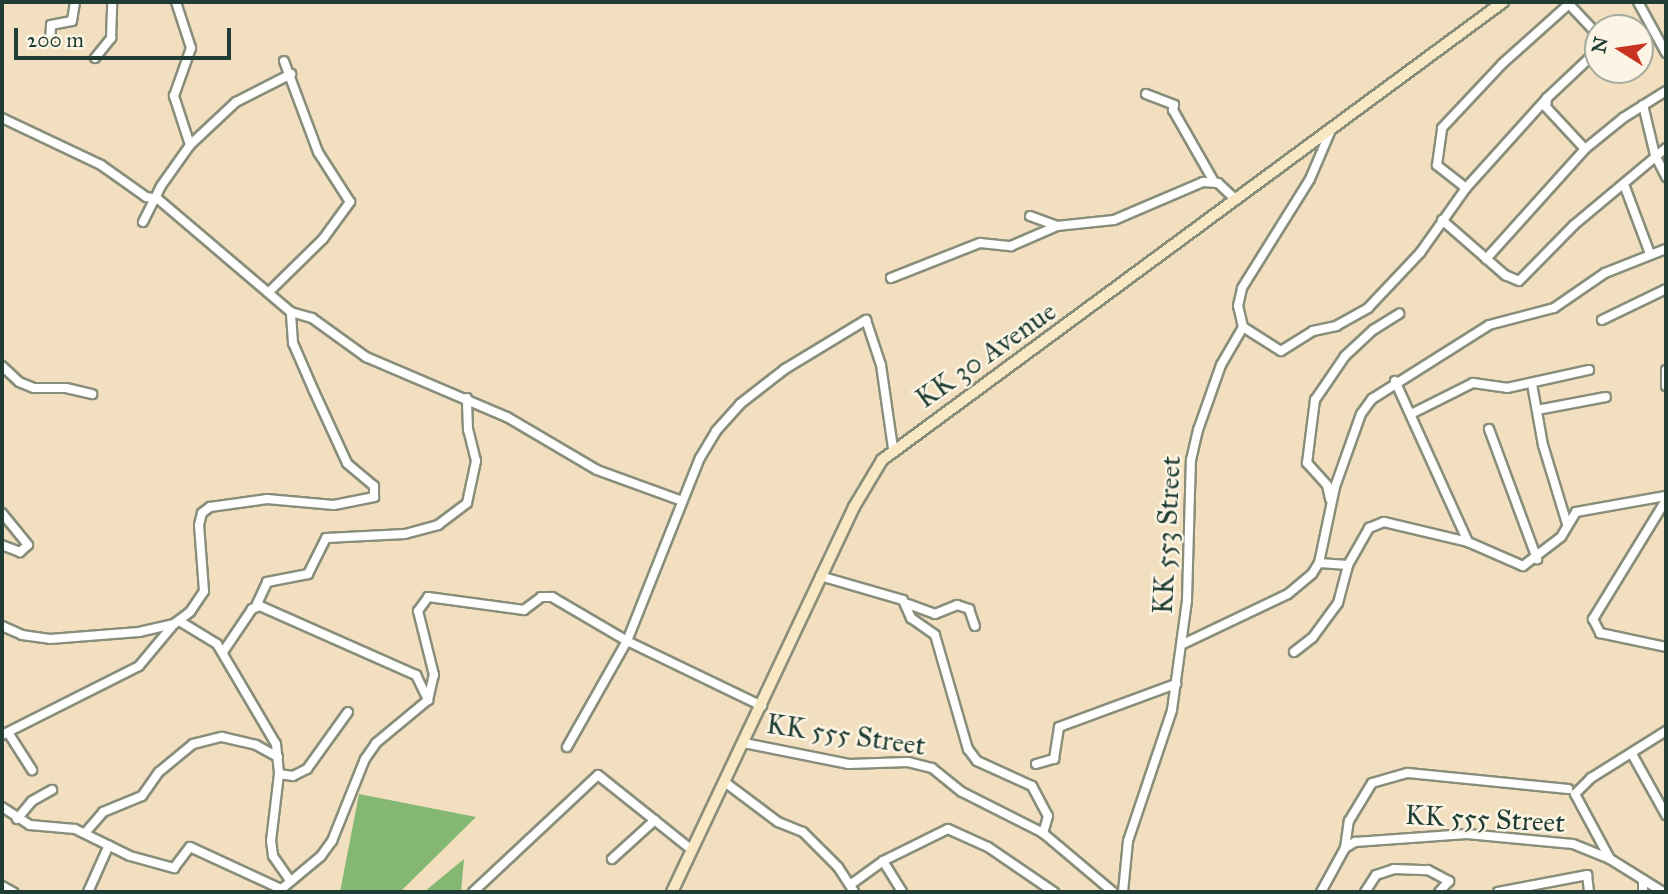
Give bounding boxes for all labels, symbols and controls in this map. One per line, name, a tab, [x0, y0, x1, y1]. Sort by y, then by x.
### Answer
scale bar	[18, 14, 234, 58]
north arrow	[1584, 14, 1654, 84]
text: 200 m	[27, 27, 84, 53]
text: N	[1587, 35, 1613, 55]
street label: KK 30 Avenue	[909, 294, 1063, 416]
street label: KK 553 Street	[1146, 455, 1188, 615]
street label: KK 555 Street	[764, 707, 928, 763]
street label: KK 555 Street	[1404, 798, 1566, 840]

